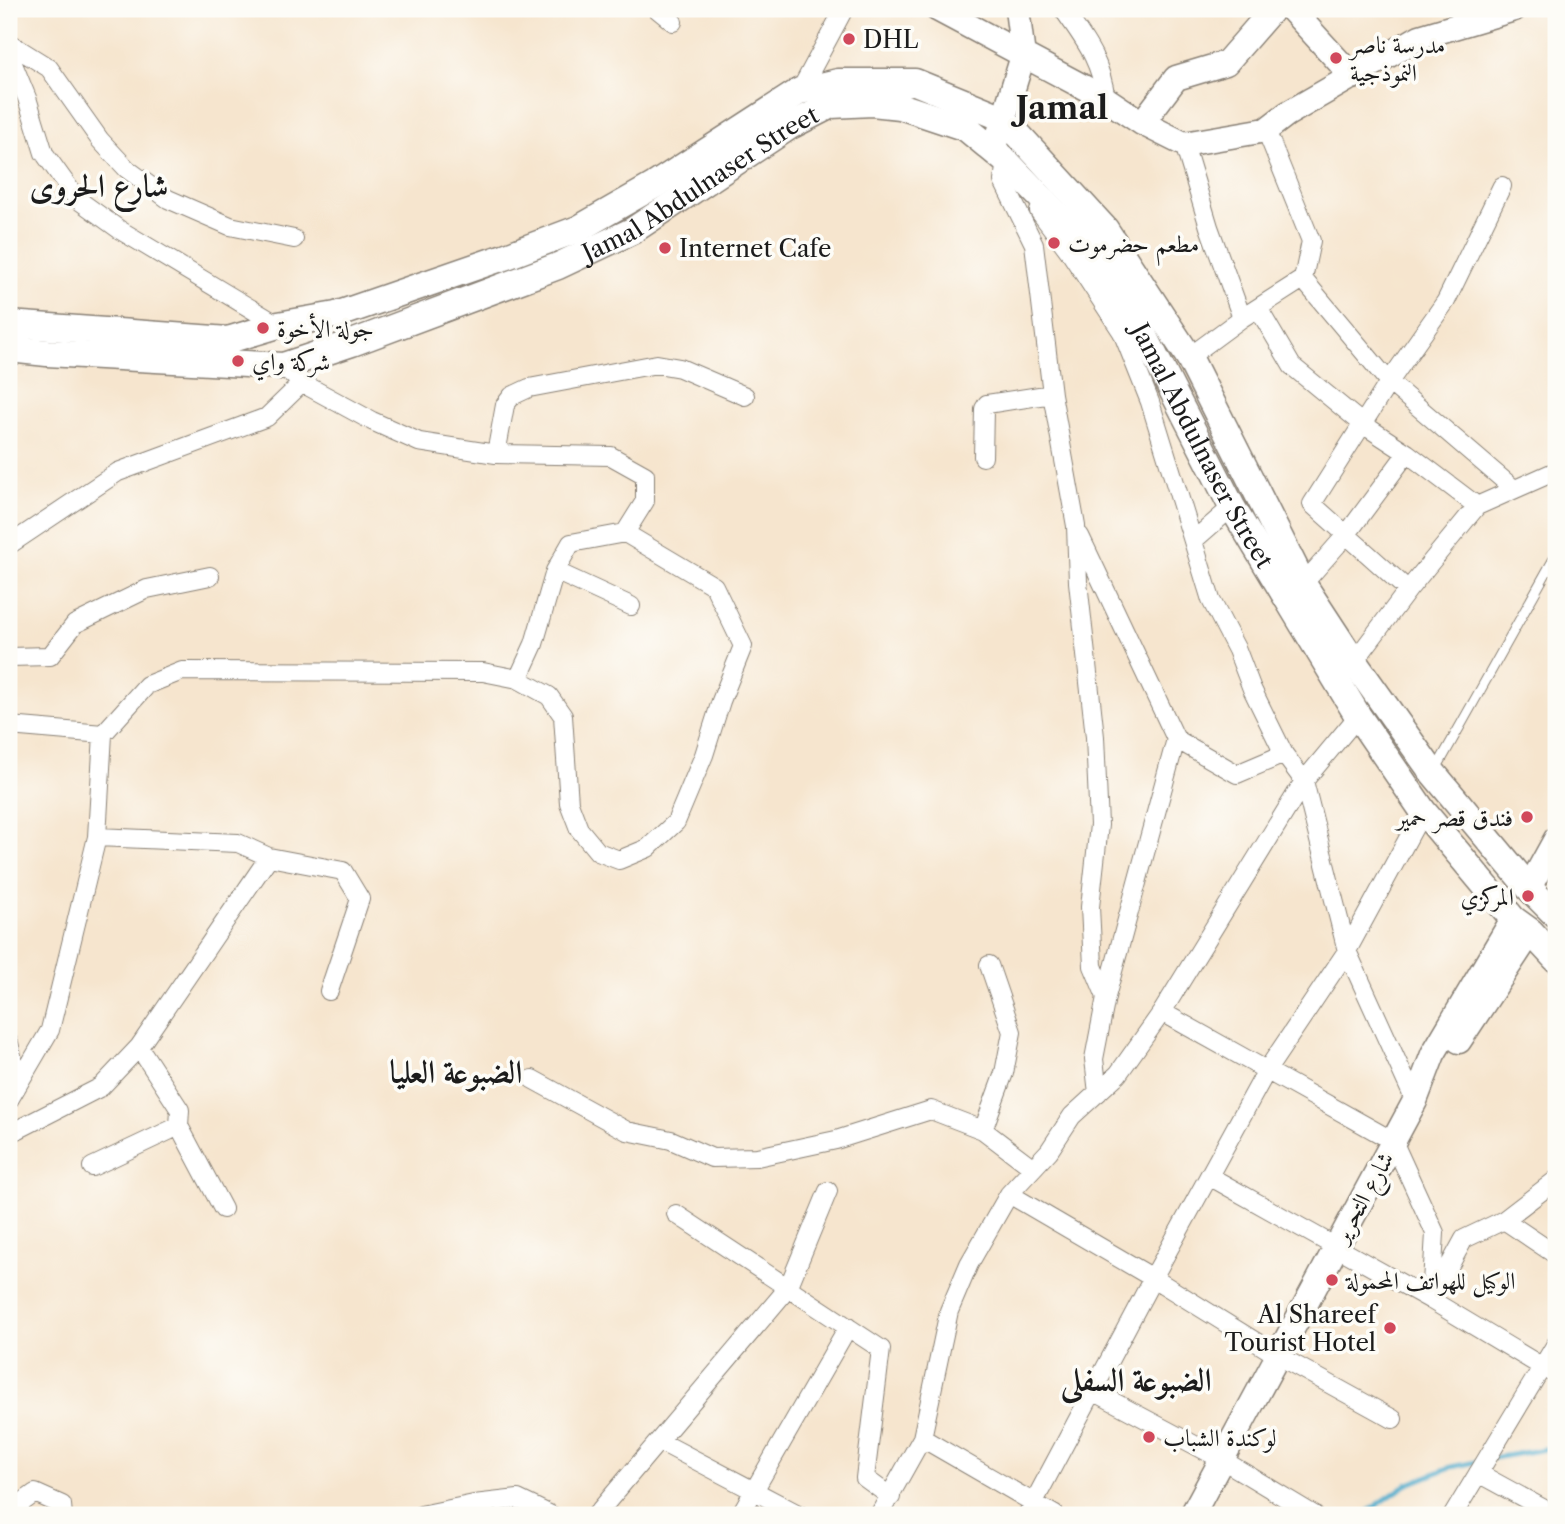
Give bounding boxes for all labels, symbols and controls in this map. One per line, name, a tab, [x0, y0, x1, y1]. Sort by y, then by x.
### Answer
place label: DHL	[863, 25, 919, 54]
place label: مدرسة ناصر النموذجية	[1347, 30, 1445, 88]
marker: DHL	[841, 31, 857, 47]
marker: مدرسة ناصر النموذجية	[1328, 50, 1344, 66]
district label: Jamal	[1011, 88, 1108, 127]
street label: Jamal Abdulnaser Street	[574, 99, 824, 269]
district label: شارع الحروى	[30, 166, 168, 212]
place label: مطعم حضرموت	[1068, 229, 1199, 266]
place label: Internet Cafe	[679, 234, 831, 263]
marker: مطعم حضرموت	[1046, 235, 1062, 251]
marker: Internet Cafe	[657, 240, 673, 256]
place label: جولة الأخوة	[277, 313, 374, 344]
street label: Jamal Abdulnaser Street	[1124, 315, 1280, 573]
marker: جولة الأخوة	[255, 320, 271, 336]
place label: شركة واي	[252, 347, 330, 381]
marker: شركة واي	[230, 353, 246, 369]
place label: فندق قصر حمير	[1393, 803, 1513, 834]
marker: فندق قصر حمير	[1519, 809, 1535, 825]
place label: المركزي	[1461, 882, 1514, 916]
marker: المركزي	[1520, 888, 1536, 904]
district label: الضبوعة العليا	[390, 1052, 522, 1092]
street label: شارع التحرير	[1325, 1146, 1405, 1253]
place label: الوكيل للهواتف المحمولة	[1345, 1266, 1516, 1298]
marker: الوكيل للهواتف المحمولة	[1324, 1272, 1340, 1288]
place label: Al Shareef Tourist Hotel	[1224, 1300, 1378, 1357]
marker: Al Shareef Tourist Hotel	[1382, 1320, 1398, 1336]
district label: الضبوعة السفلى	[1059, 1360, 1212, 1405]
place label: لوكندة الشباب	[1163, 1423, 1277, 1453]
marker: لوكندة الشباب	[1141, 1429, 1157, 1445]

